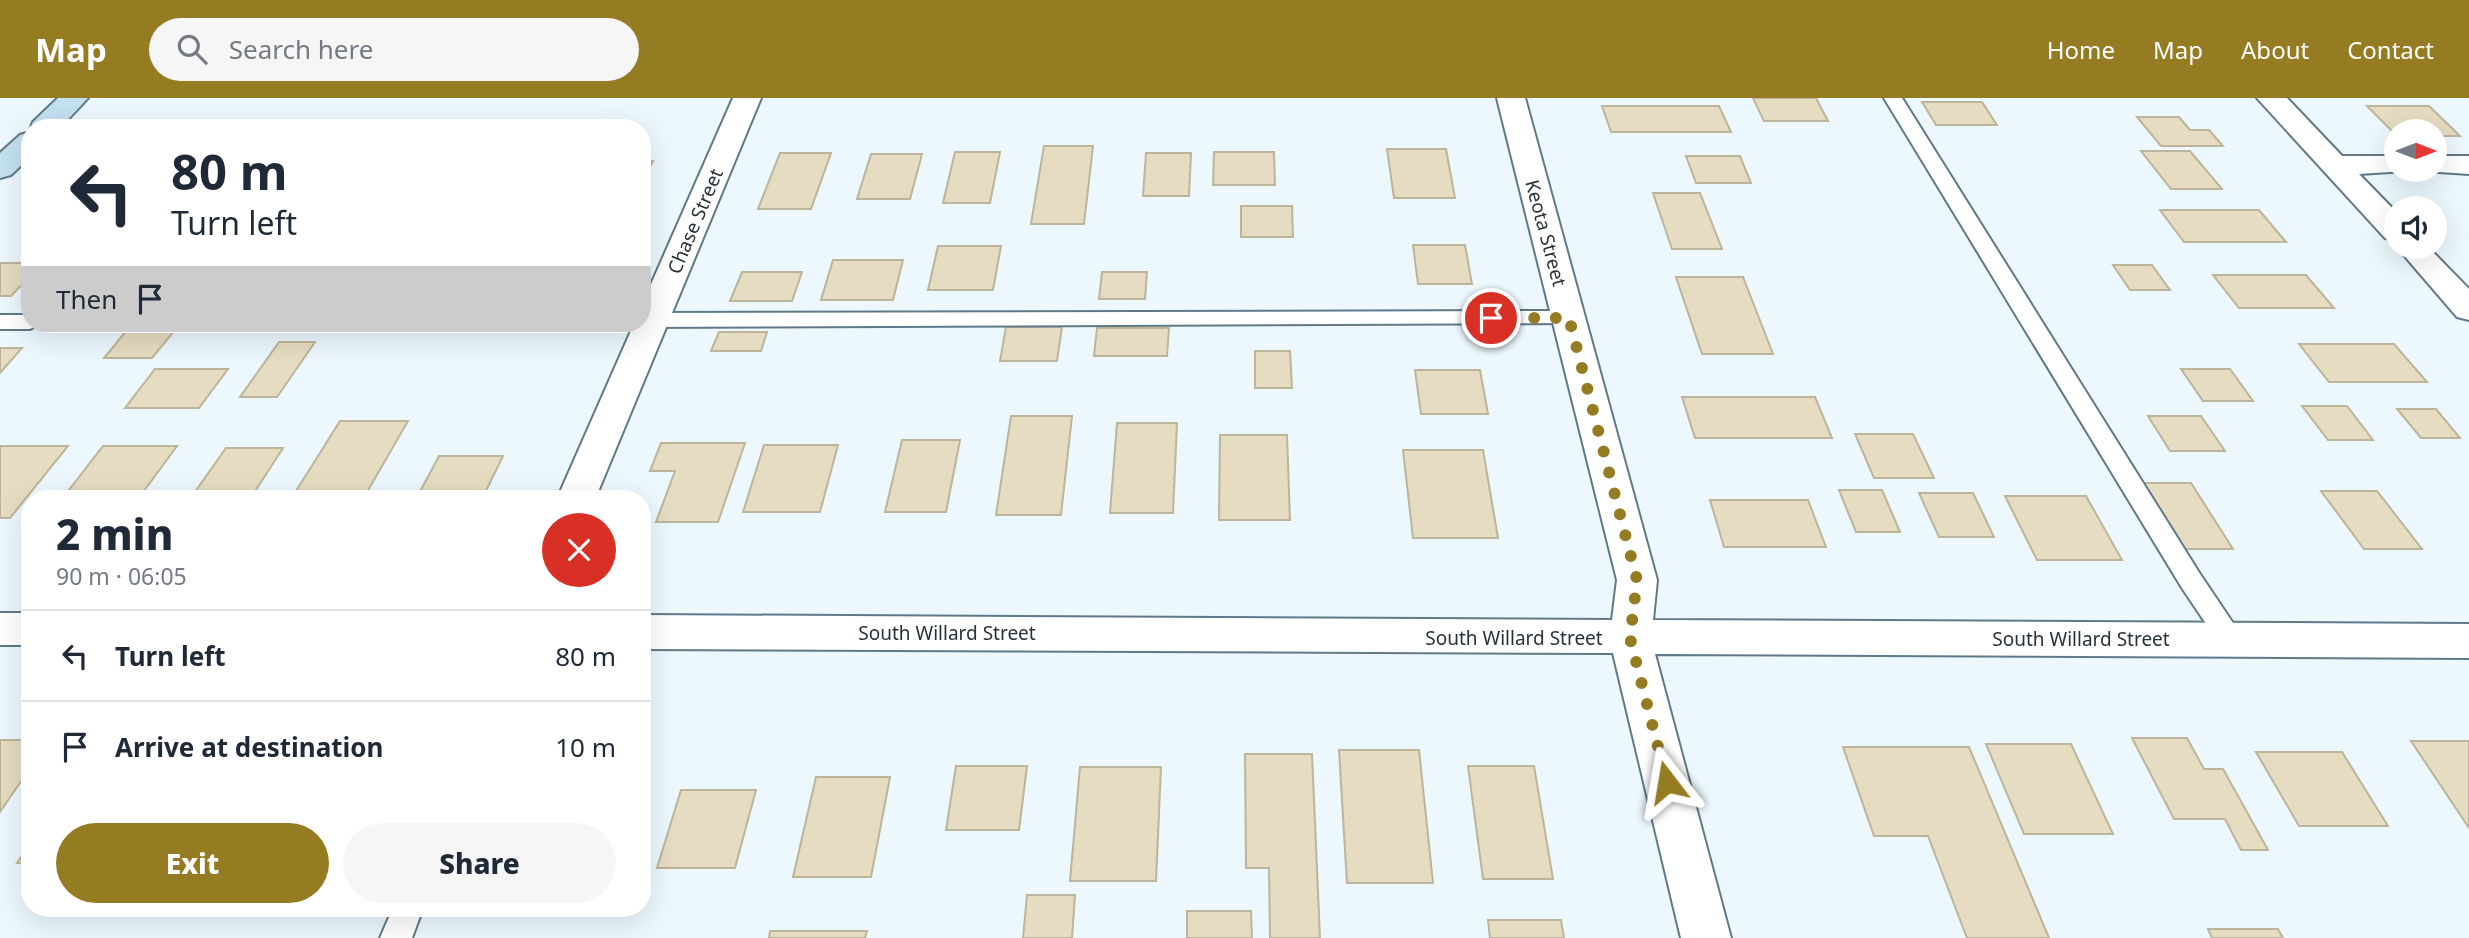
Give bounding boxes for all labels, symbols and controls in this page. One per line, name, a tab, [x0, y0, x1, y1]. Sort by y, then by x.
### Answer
search box	[149, 18, 639, 81]
text: Map	[35, 27, 107, 72]
icon: search	[173, 30, 211, 68]
text: Search here	[229, 31, 373, 67]
text: Home	[2047, 33, 2115, 66]
text: Map	[2153, 33, 2203, 66]
text: About	[2241, 33, 2309, 66]
text: Contact	[2347, 33, 2434, 66]
north arrow	[2384, 119, 2446, 182]
map controls	[2384, 119, 2447, 259]
text: 80 m	[171, 138, 288, 204]
icon: left	[56, 147, 147, 238]
street label: Chase Street	[661, 164, 729, 278]
street label: Keota Street	[1519, 177, 1573, 289]
button: sound	[2384, 196, 2447, 259]
text: Turn left	[171, 201, 297, 244]
icon: arrive	[131, 280, 169, 318]
text: Then	[56, 281, 117, 317]
pin	[1461, 288, 1521, 348]
icon: arrive	[1472, 299, 1510, 337]
text: 2 min	[56, 505, 173, 562]
button: close	[542, 513, 616, 587]
text: 90 m · 06:05	[56, 560, 187, 592]
street label: South Willard Street	[858, 620, 1036, 646]
street label: South Willard Street	[1425, 625, 1603, 651]
street label: South Willard Street	[1992, 626, 2170, 652]
icon: left	[56, 637, 94, 675]
text: Turn left	[115, 638, 226, 674]
text: 80 m	[555, 638, 616, 674]
icon: arrive	[56, 728, 94, 766]
text: Arrive at destination	[115, 729, 384, 765]
text: 10 m	[555, 729, 616, 765]
position arrow	[1630, 745, 1704, 819]
button: Exit	[56, 823, 329, 903]
button: Share	[343, 823, 616, 903]

